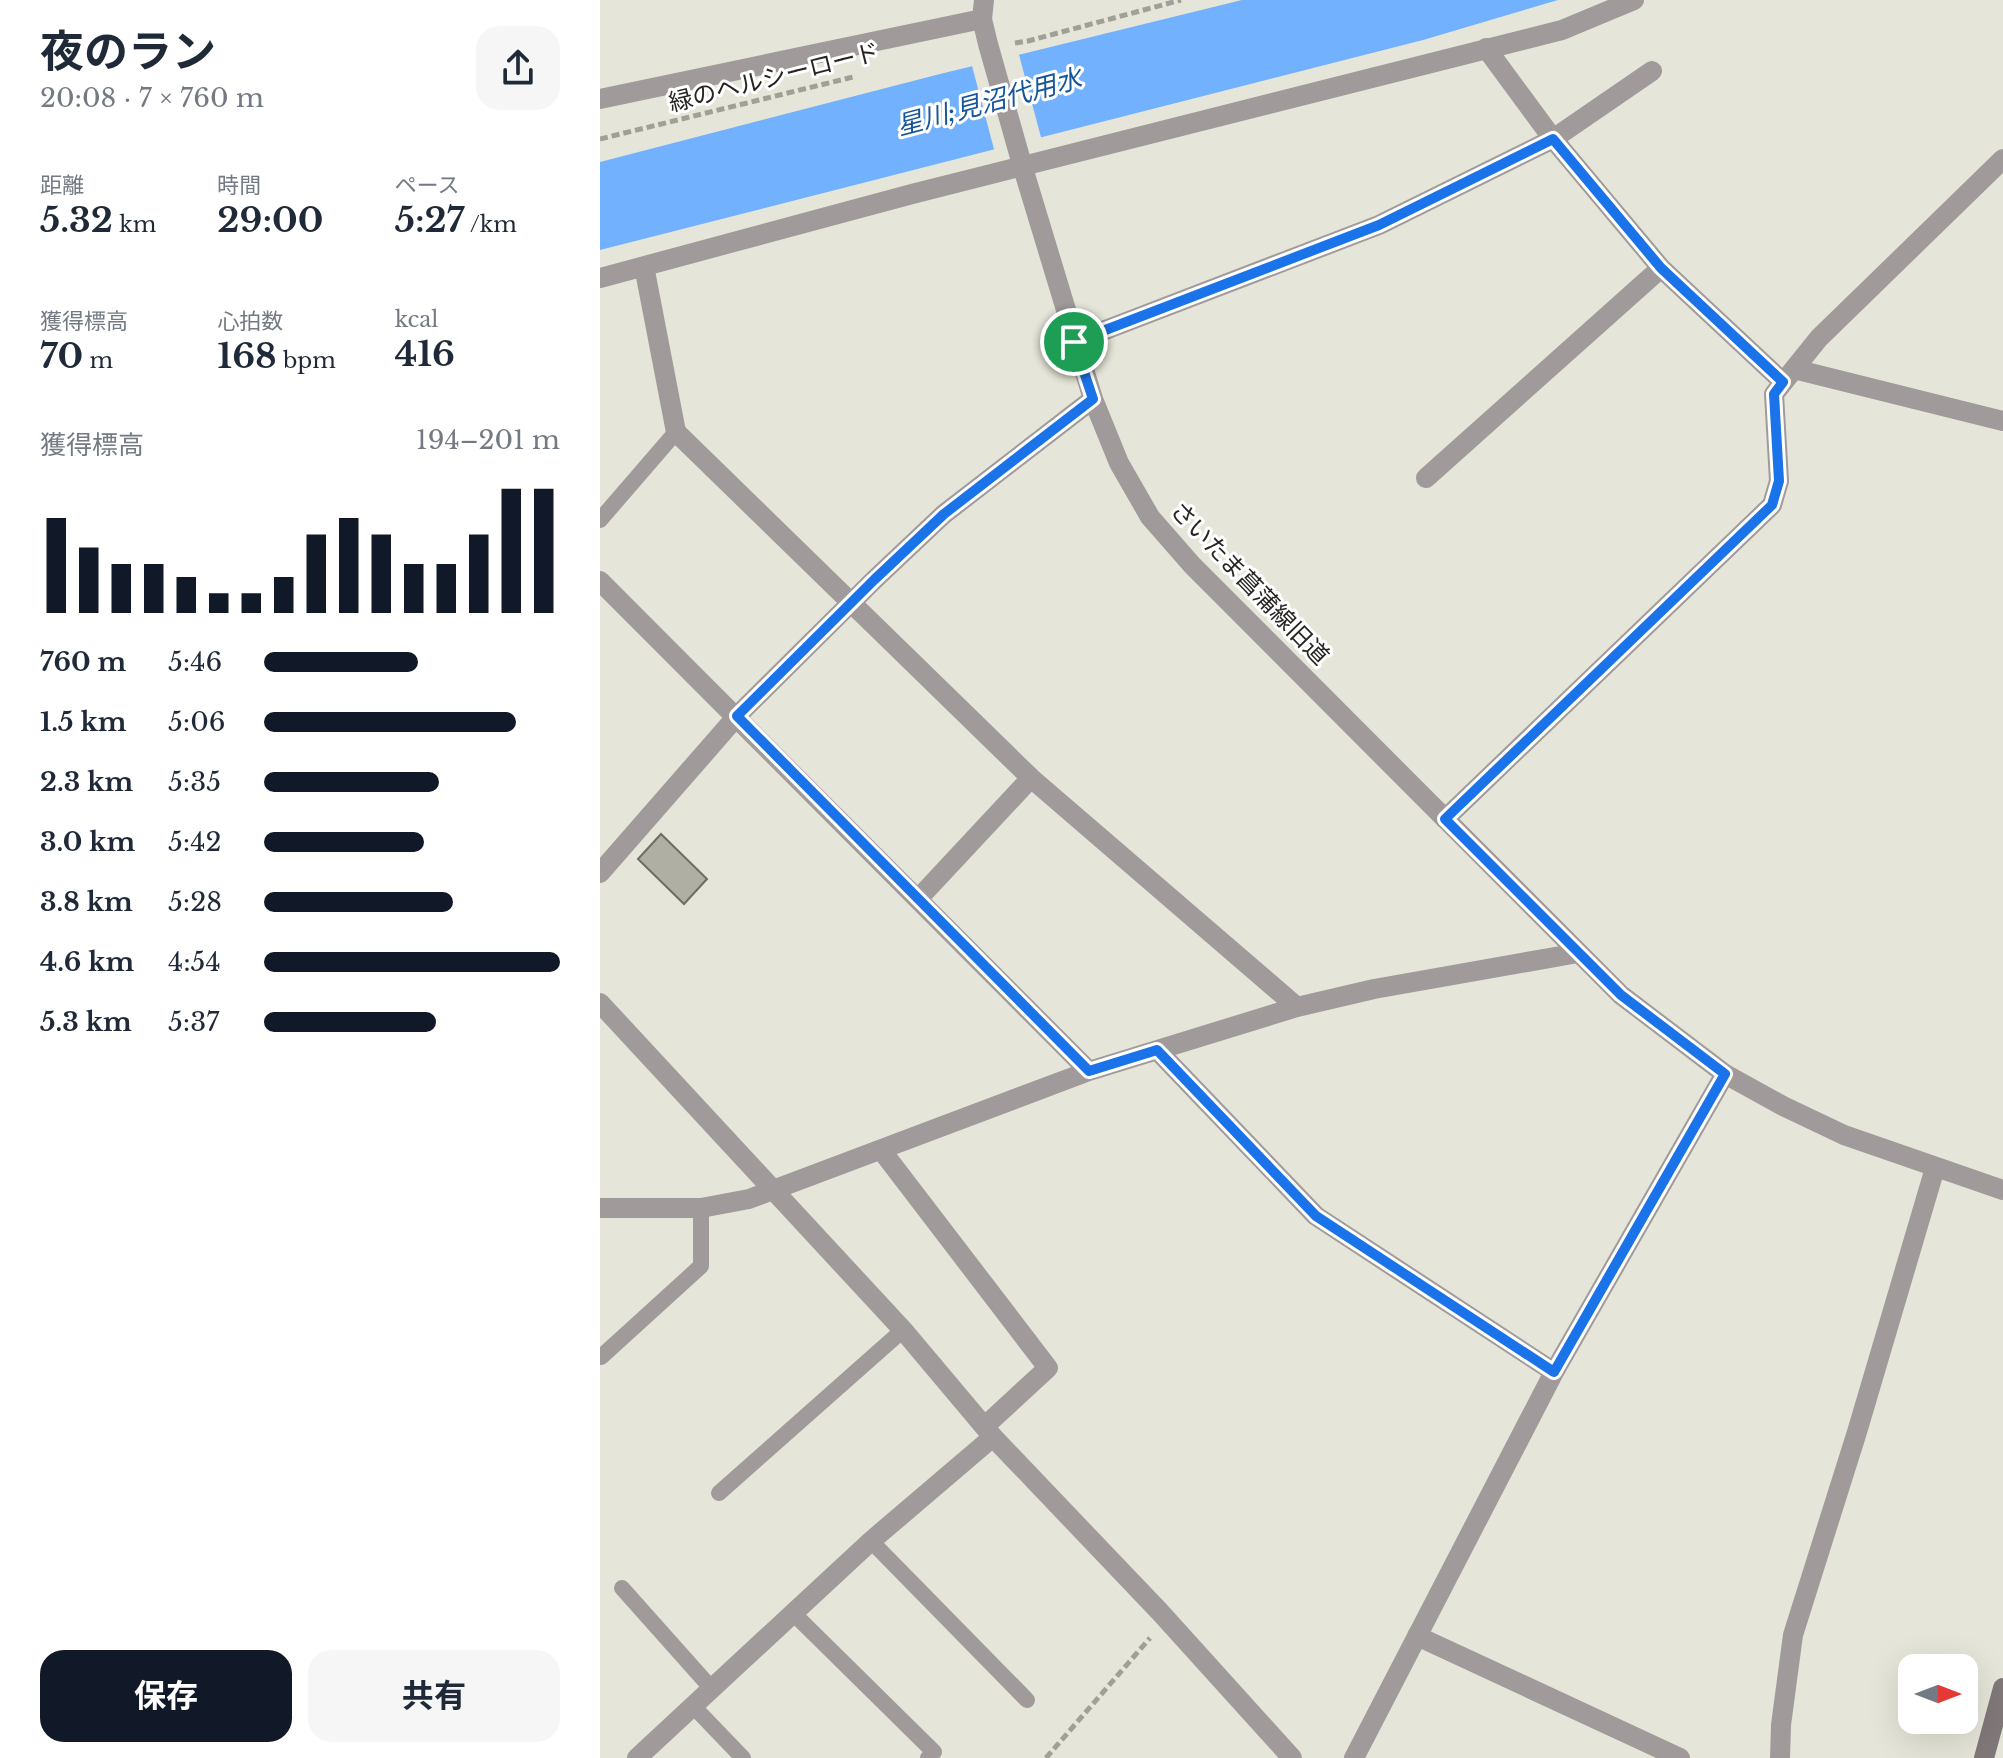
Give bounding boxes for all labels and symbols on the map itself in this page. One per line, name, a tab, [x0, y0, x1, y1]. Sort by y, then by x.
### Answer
street label: 緑のヘルシーロード	[666, 37, 882, 117]
water label: 星川;見沼代用水	[893, 61, 1088, 142]
pin	[1040, 308, 1108, 376]
street label: さいたま菖蒲線旧道	[1165, 495, 1335, 671]
north arrow	[1898, 1654, 1978, 1734]

